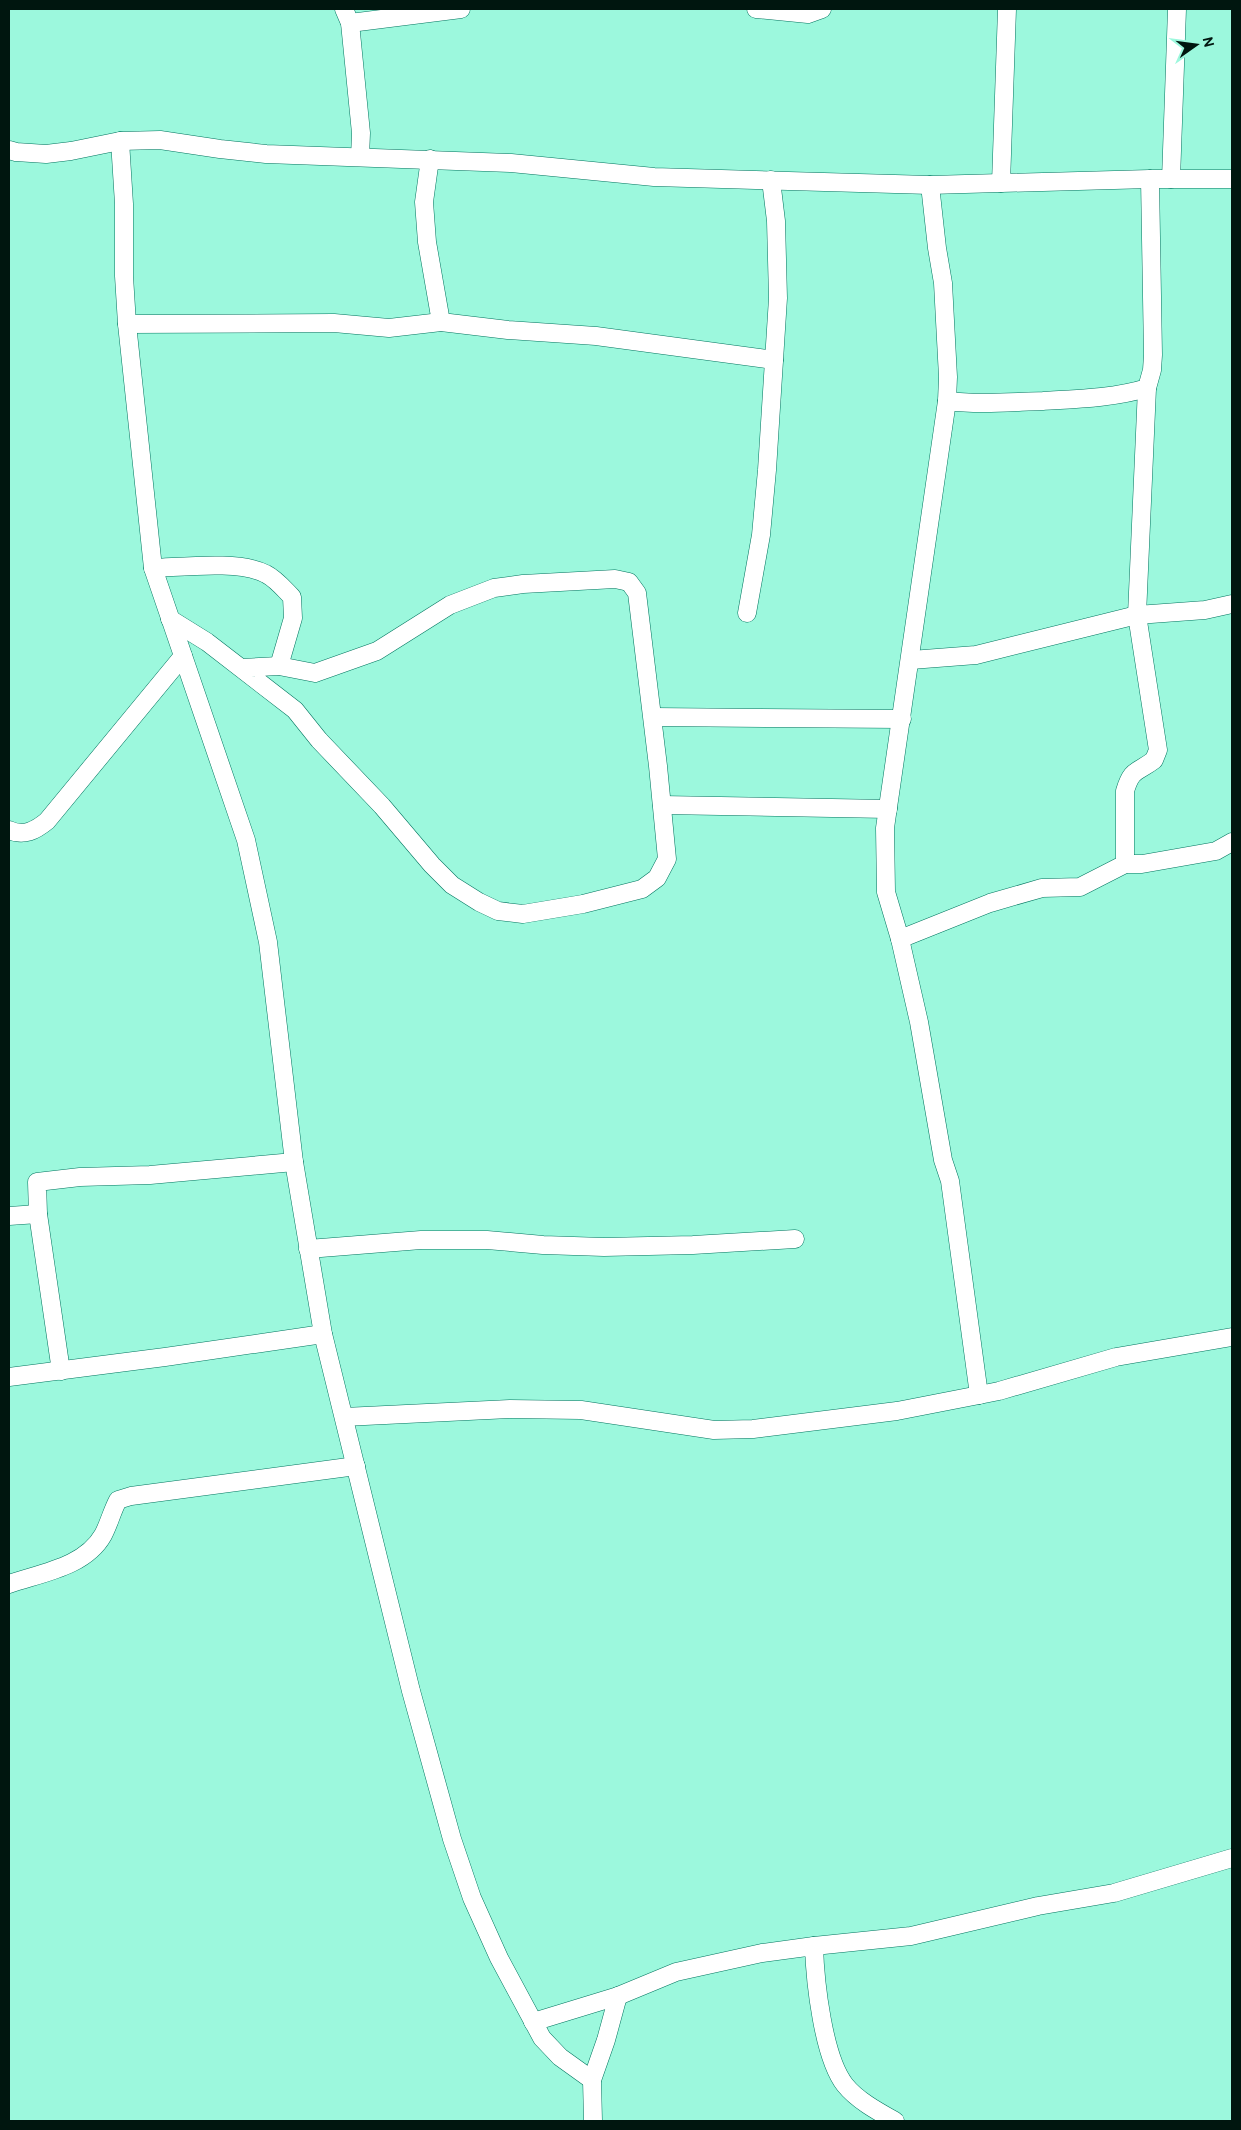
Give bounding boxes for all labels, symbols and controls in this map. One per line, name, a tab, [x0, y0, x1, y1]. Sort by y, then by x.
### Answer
north arrow	[1171, 20, 1221, 70]
text: N	[1198, 35, 1217, 49]

